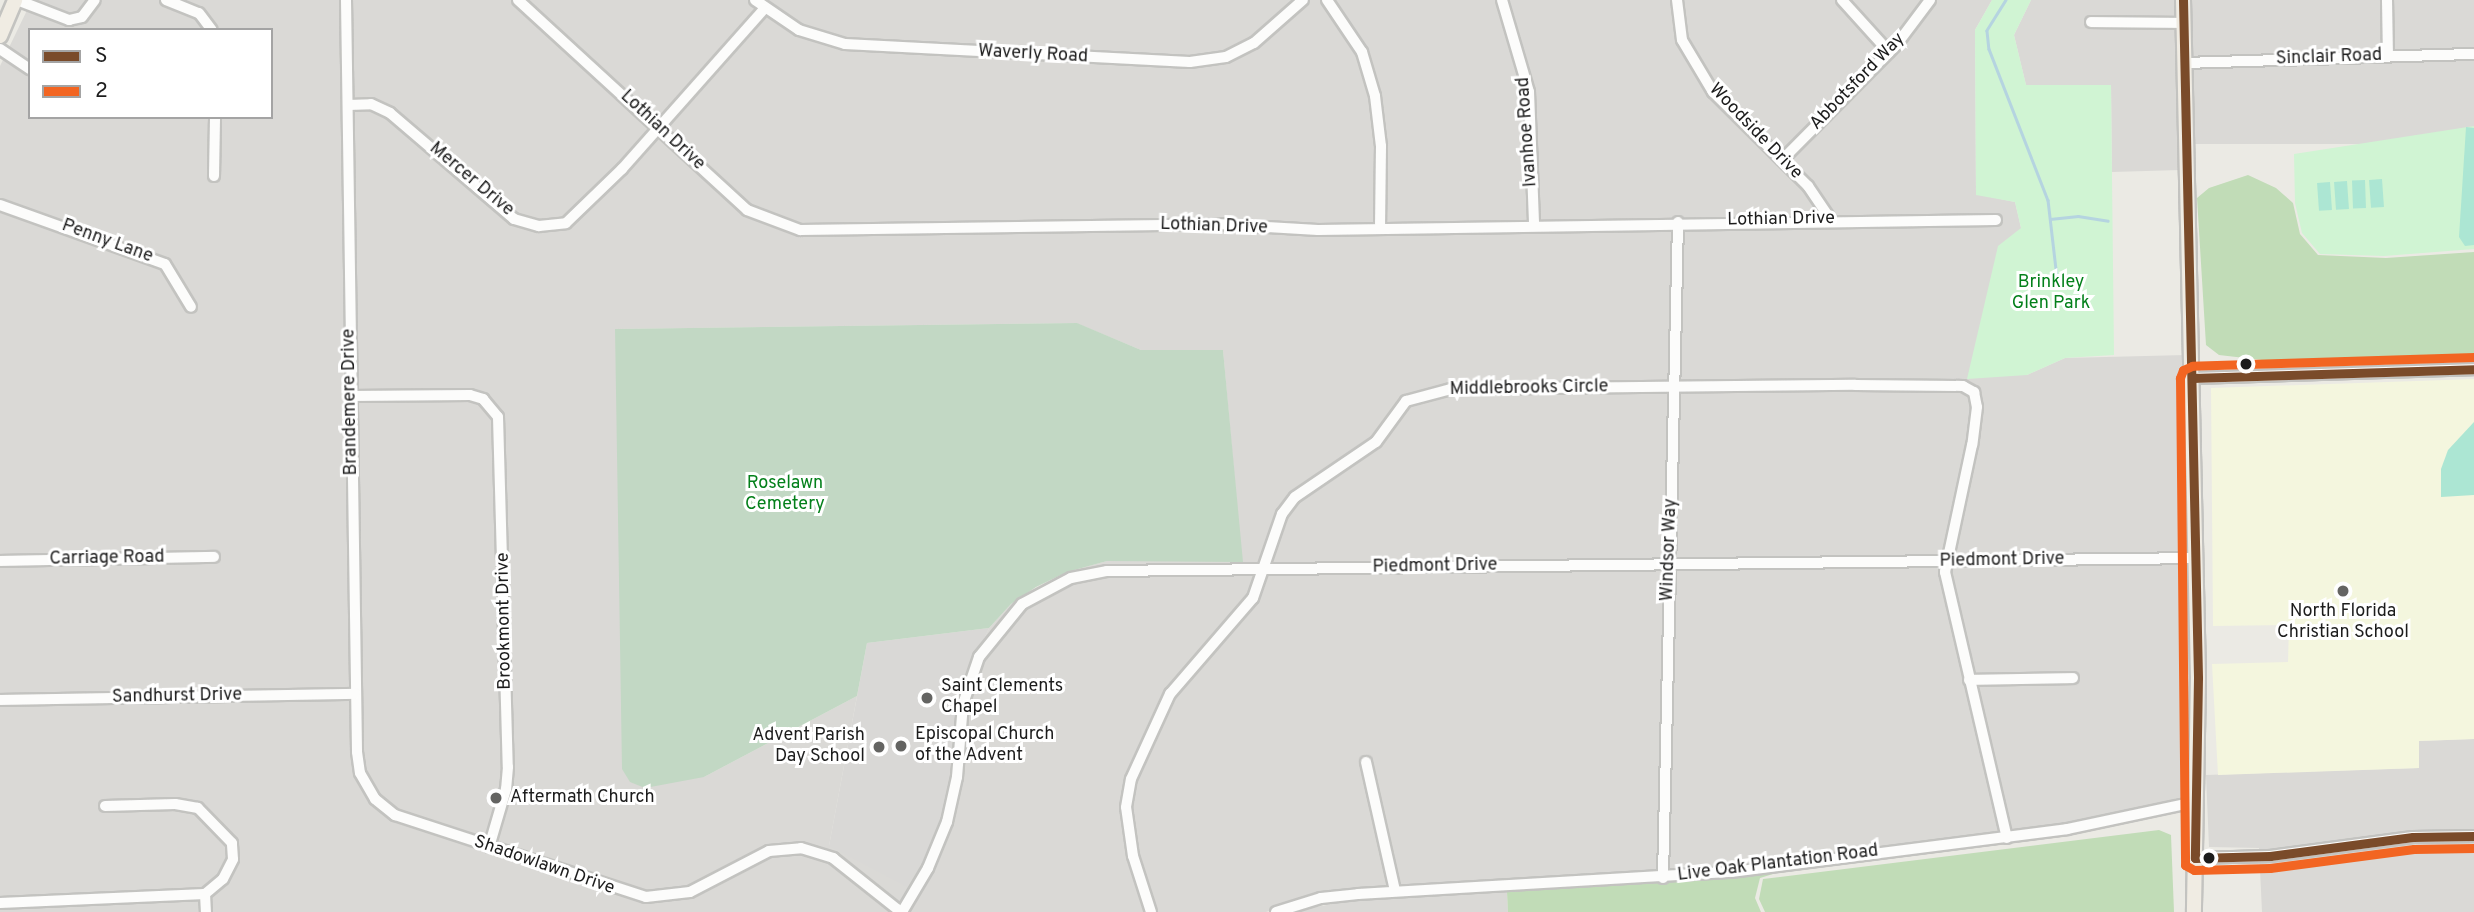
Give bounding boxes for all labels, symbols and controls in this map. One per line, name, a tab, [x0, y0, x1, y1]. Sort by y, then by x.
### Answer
legend	[28, 28, 273, 119]
street label: Abbotsford Way	[1806, 29, 1910, 135]
street label: Waverly Road	[977, 41, 1089, 69]
text: S	[95, 43, 108, 70]
street label: Sinclair Road	[2275, 45, 2383, 71]
street label: Ivanhoe Road	[1513, 76, 1543, 188]
text: 2	[95, 78, 108, 105]
street label: Woodside Drive	[1704, 79, 1806, 185]
street label: Lothian Drive	[615, 86, 709, 176]
street label: Mercer Drive	[424, 138, 518, 222]
street label: Lothian Drive	[1727, 208, 1835, 232]
street label: Lothian Drive	[1160, 214, 1268, 240]
street label: Penny Lane	[59, 216, 155, 268]
park label: Brinkley Glen Park	[2012, 273, 2090, 316]
street label: Brandemere Drive	[339, 328, 363, 476]
unlabelled marker	[2239, 357, 2253, 371]
street label: Middlebrooks Circle	[1449, 377, 1609, 401]
park label: Roselawn Cemetery	[745, 474, 825, 516]
street label: Windsor Way	[1657, 498, 1683, 602]
street label: Carriage Road	[49, 547, 165, 571]
street label: Piedmont Drive	[1939, 549, 2065, 573]
street label: Brookmont Drive	[493, 552, 517, 690]
street label: Piedmont Drive	[1372, 555, 1498, 579]
marker: North Florida Christian School	[2335, 583, 2351, 599]
place label: North Florida Christian School	[2277, 602, 2409, 644]
place label: Saint Clements Chapel	[941, 677, 1063, 720]
street label: Sandhurst Drive	[112, 685, 242, 709]
marker: Saint Clements Chapel	[919, 690, 935, 706]
place label: Episcopal Church of the Advent	[915, 725, 1054, 768]
place label: Advent Parish Day School	[752, 726, 865, 768]
marker: Episcopal Church of the Advent	[893, 738, 909, 754]
marker: Advent Parish Day School	[871, 739, 887, 755]
place label: Aftermath Church	[510, 787, 655, 809]
marker: Aftermath Church	[488, 790, 504, 806]
street label: Shadowlawn Drive	[471, 832, 617, 900]
street label: Live Oak Plantation Road	[1676, 841, 1880, 887]
unlabelled marker	[2202, 851, 2216, 865]

